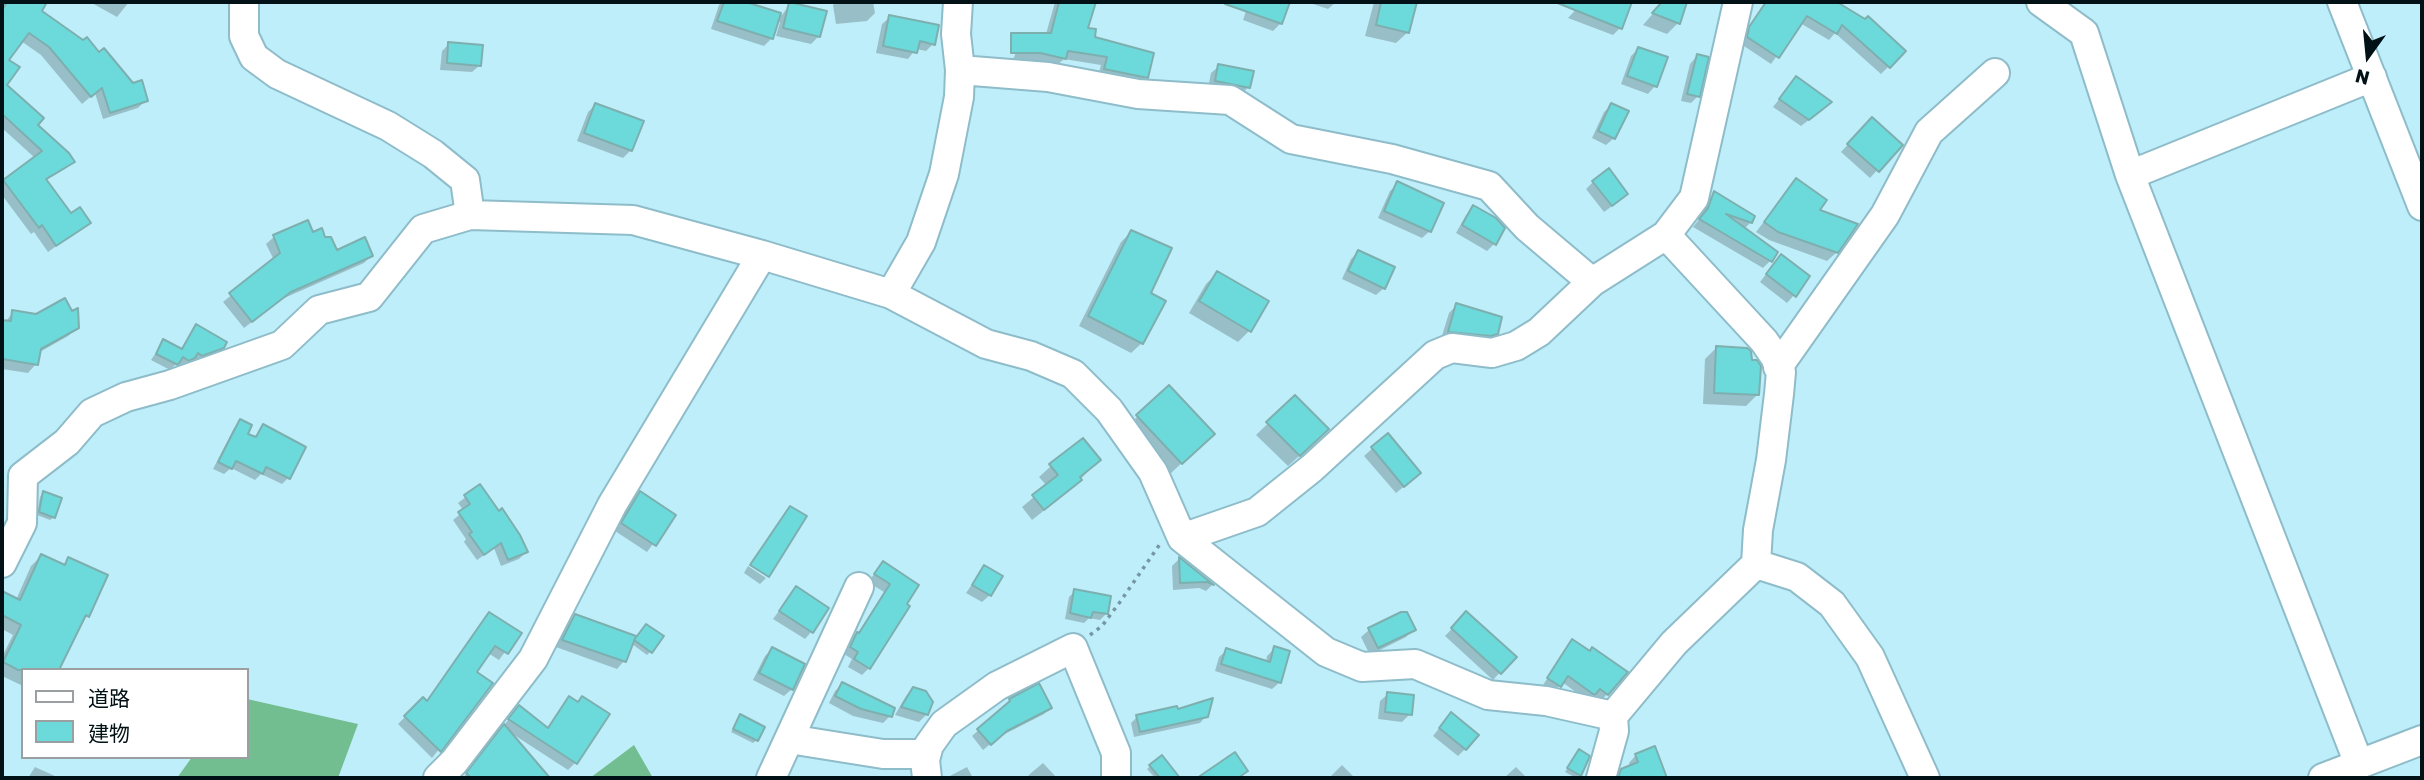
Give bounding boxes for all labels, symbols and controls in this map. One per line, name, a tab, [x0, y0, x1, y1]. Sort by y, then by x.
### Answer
north arrow	[2333, 21, 2403, 91]
text: N	[2353, 64, 2372, 90]
legend	[21, 668, 248, 759]
text: 道路	[88, 686, 130, 711]
text: 建物	[88, 721, 130, 746]

